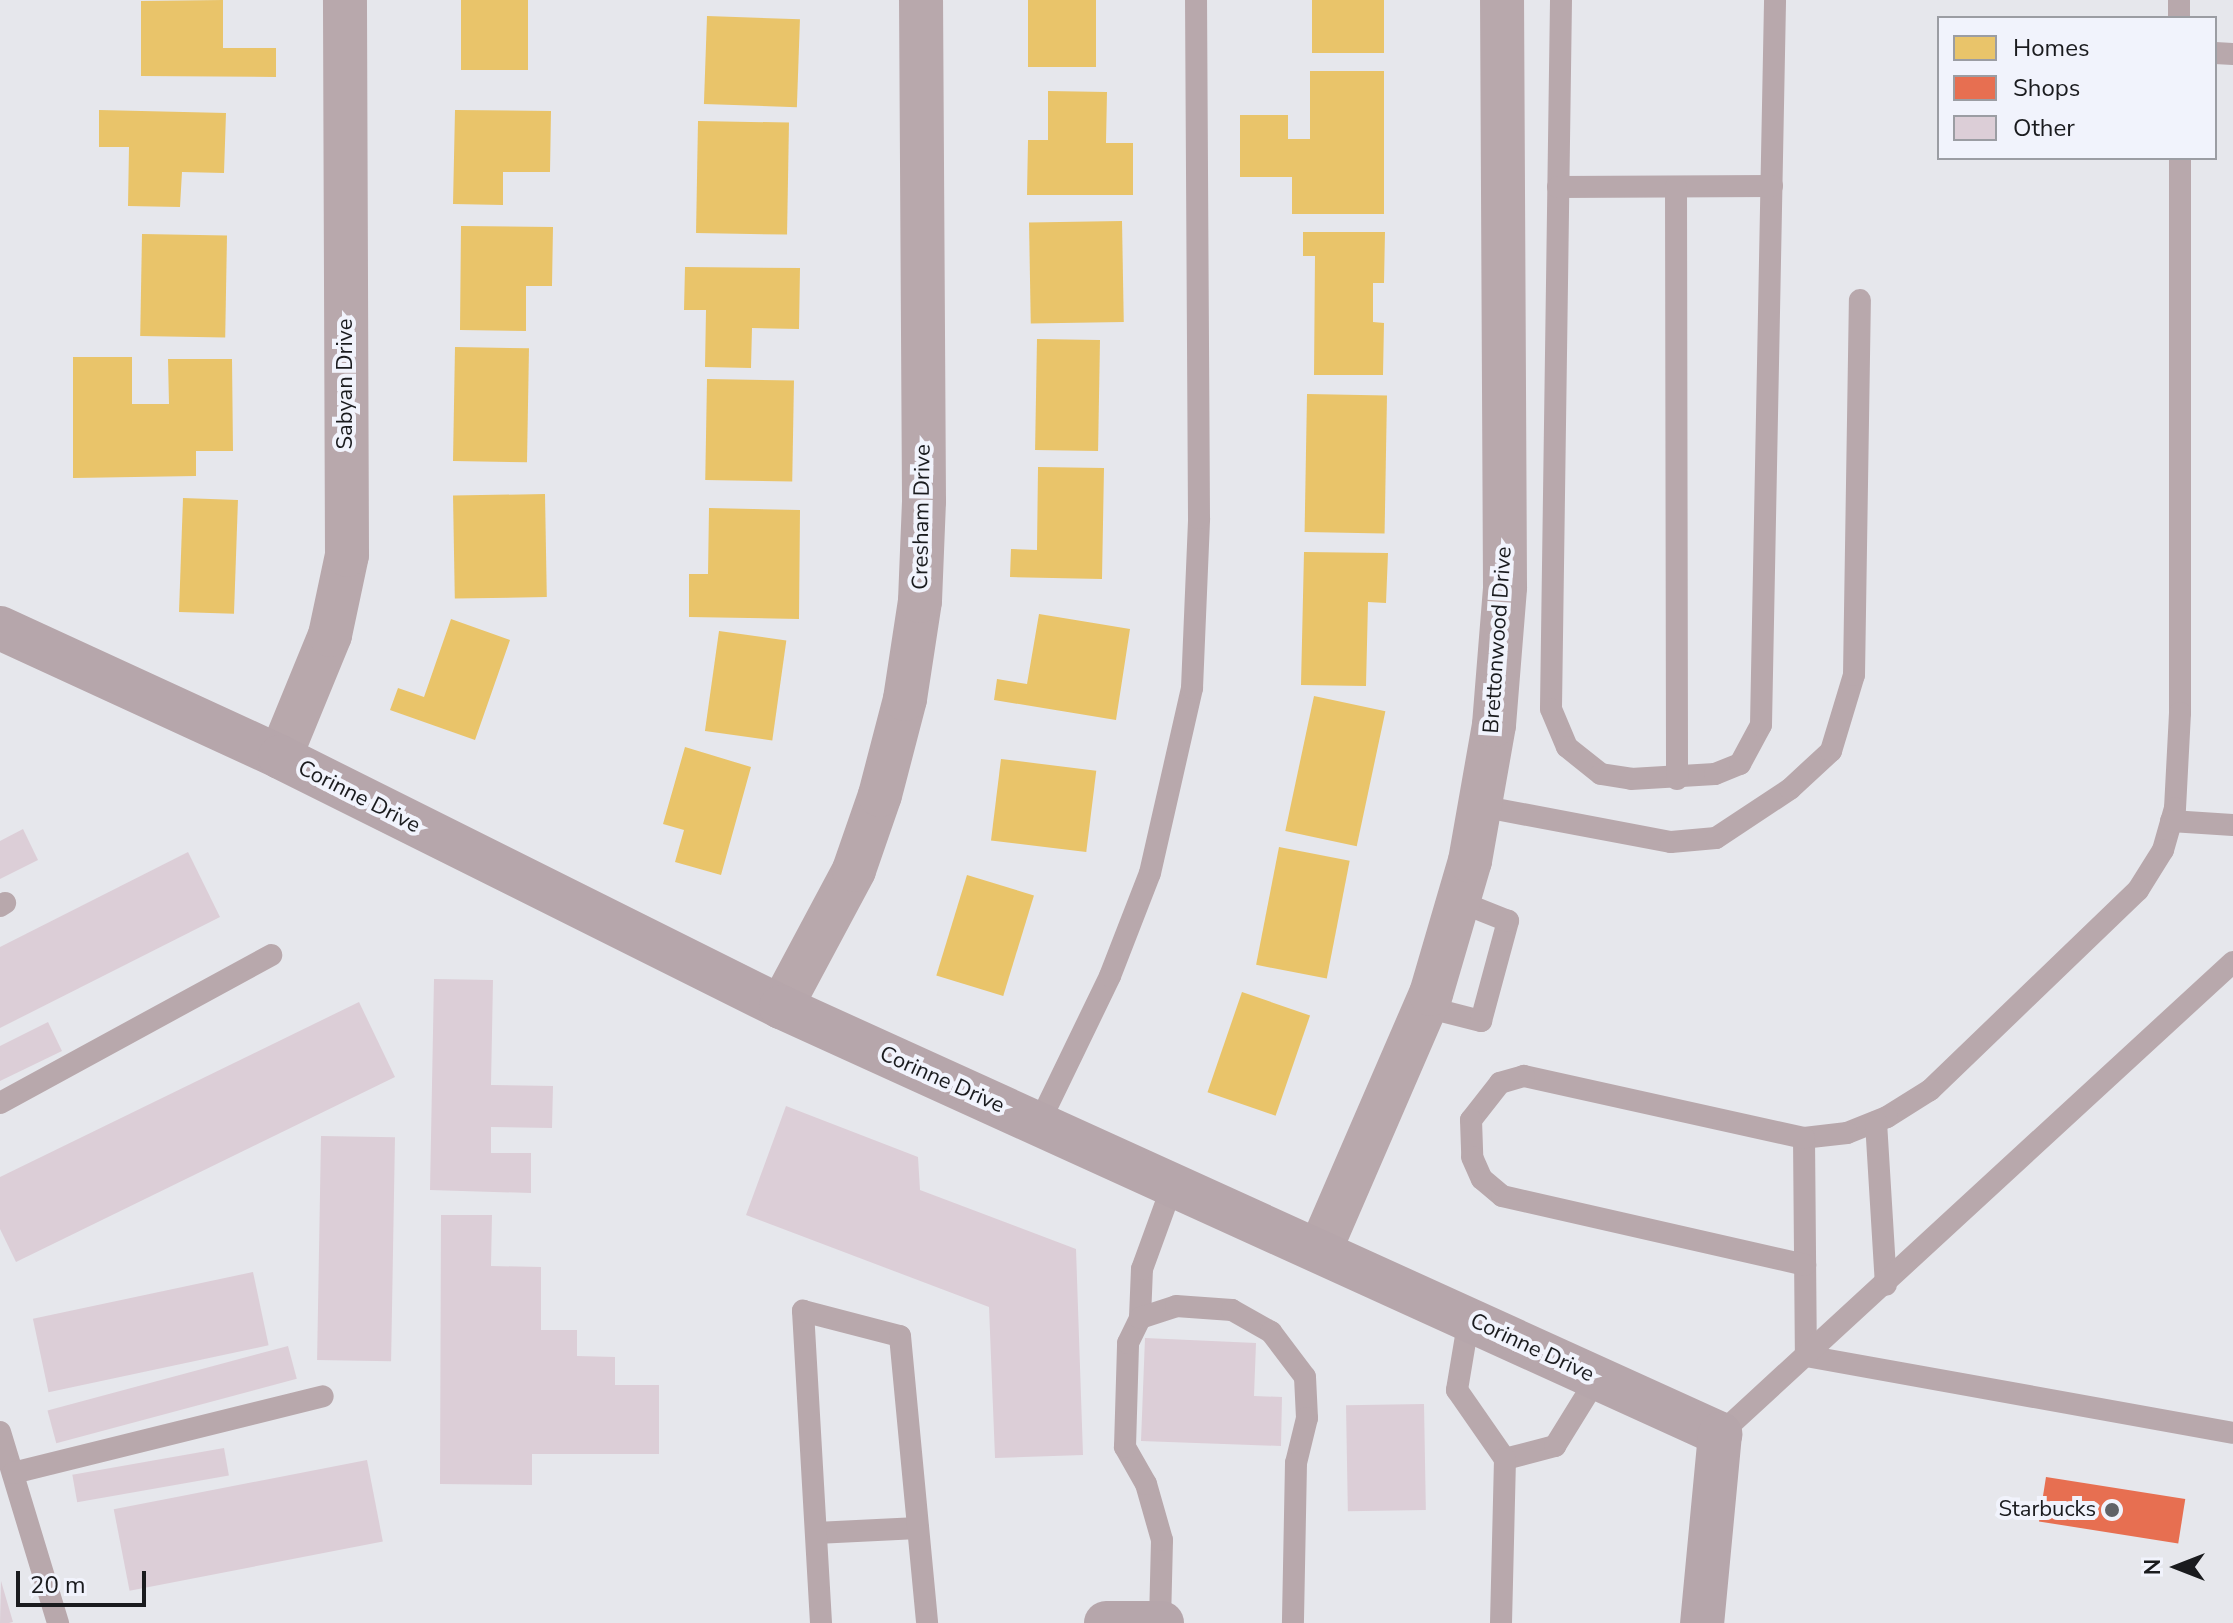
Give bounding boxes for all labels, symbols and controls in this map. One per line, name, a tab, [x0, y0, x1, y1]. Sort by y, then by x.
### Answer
legend	[1937, 16, 2217, 160]
text: Homes	[2013, 32, 2089, 64]
text: Shops	[2013, 72, 2080, 104]
text: Other	[2013, 112, 2075, 144]
street label: Sabyan Drive	[333, 319, 359, 449]
street label: Cresham Drive	[908, 444, 936, 590]
street label: Brettonwood Drive	[1478, 546, 1518, 734]
street label: Corinne Drive	[293, 755, 425, 839]
street label: Corinne Drive	[876, 1041, 1008, 1119]
street label: Corinne Drive	[1466, 1308, 1598, 1388]
place label: Starbucks	[1999, 1497, 2096, 1523]
marker: Starbucks	[2103, 1501, 2121, 1519]
north arrow	[2137, 1527, 2217, 1607]
scale bar	[20, 1555, 150, 1605]
text: N	[2138, 1559, 2168, 1575]
text: 20 m	[30, 1569, 86, 1601]

